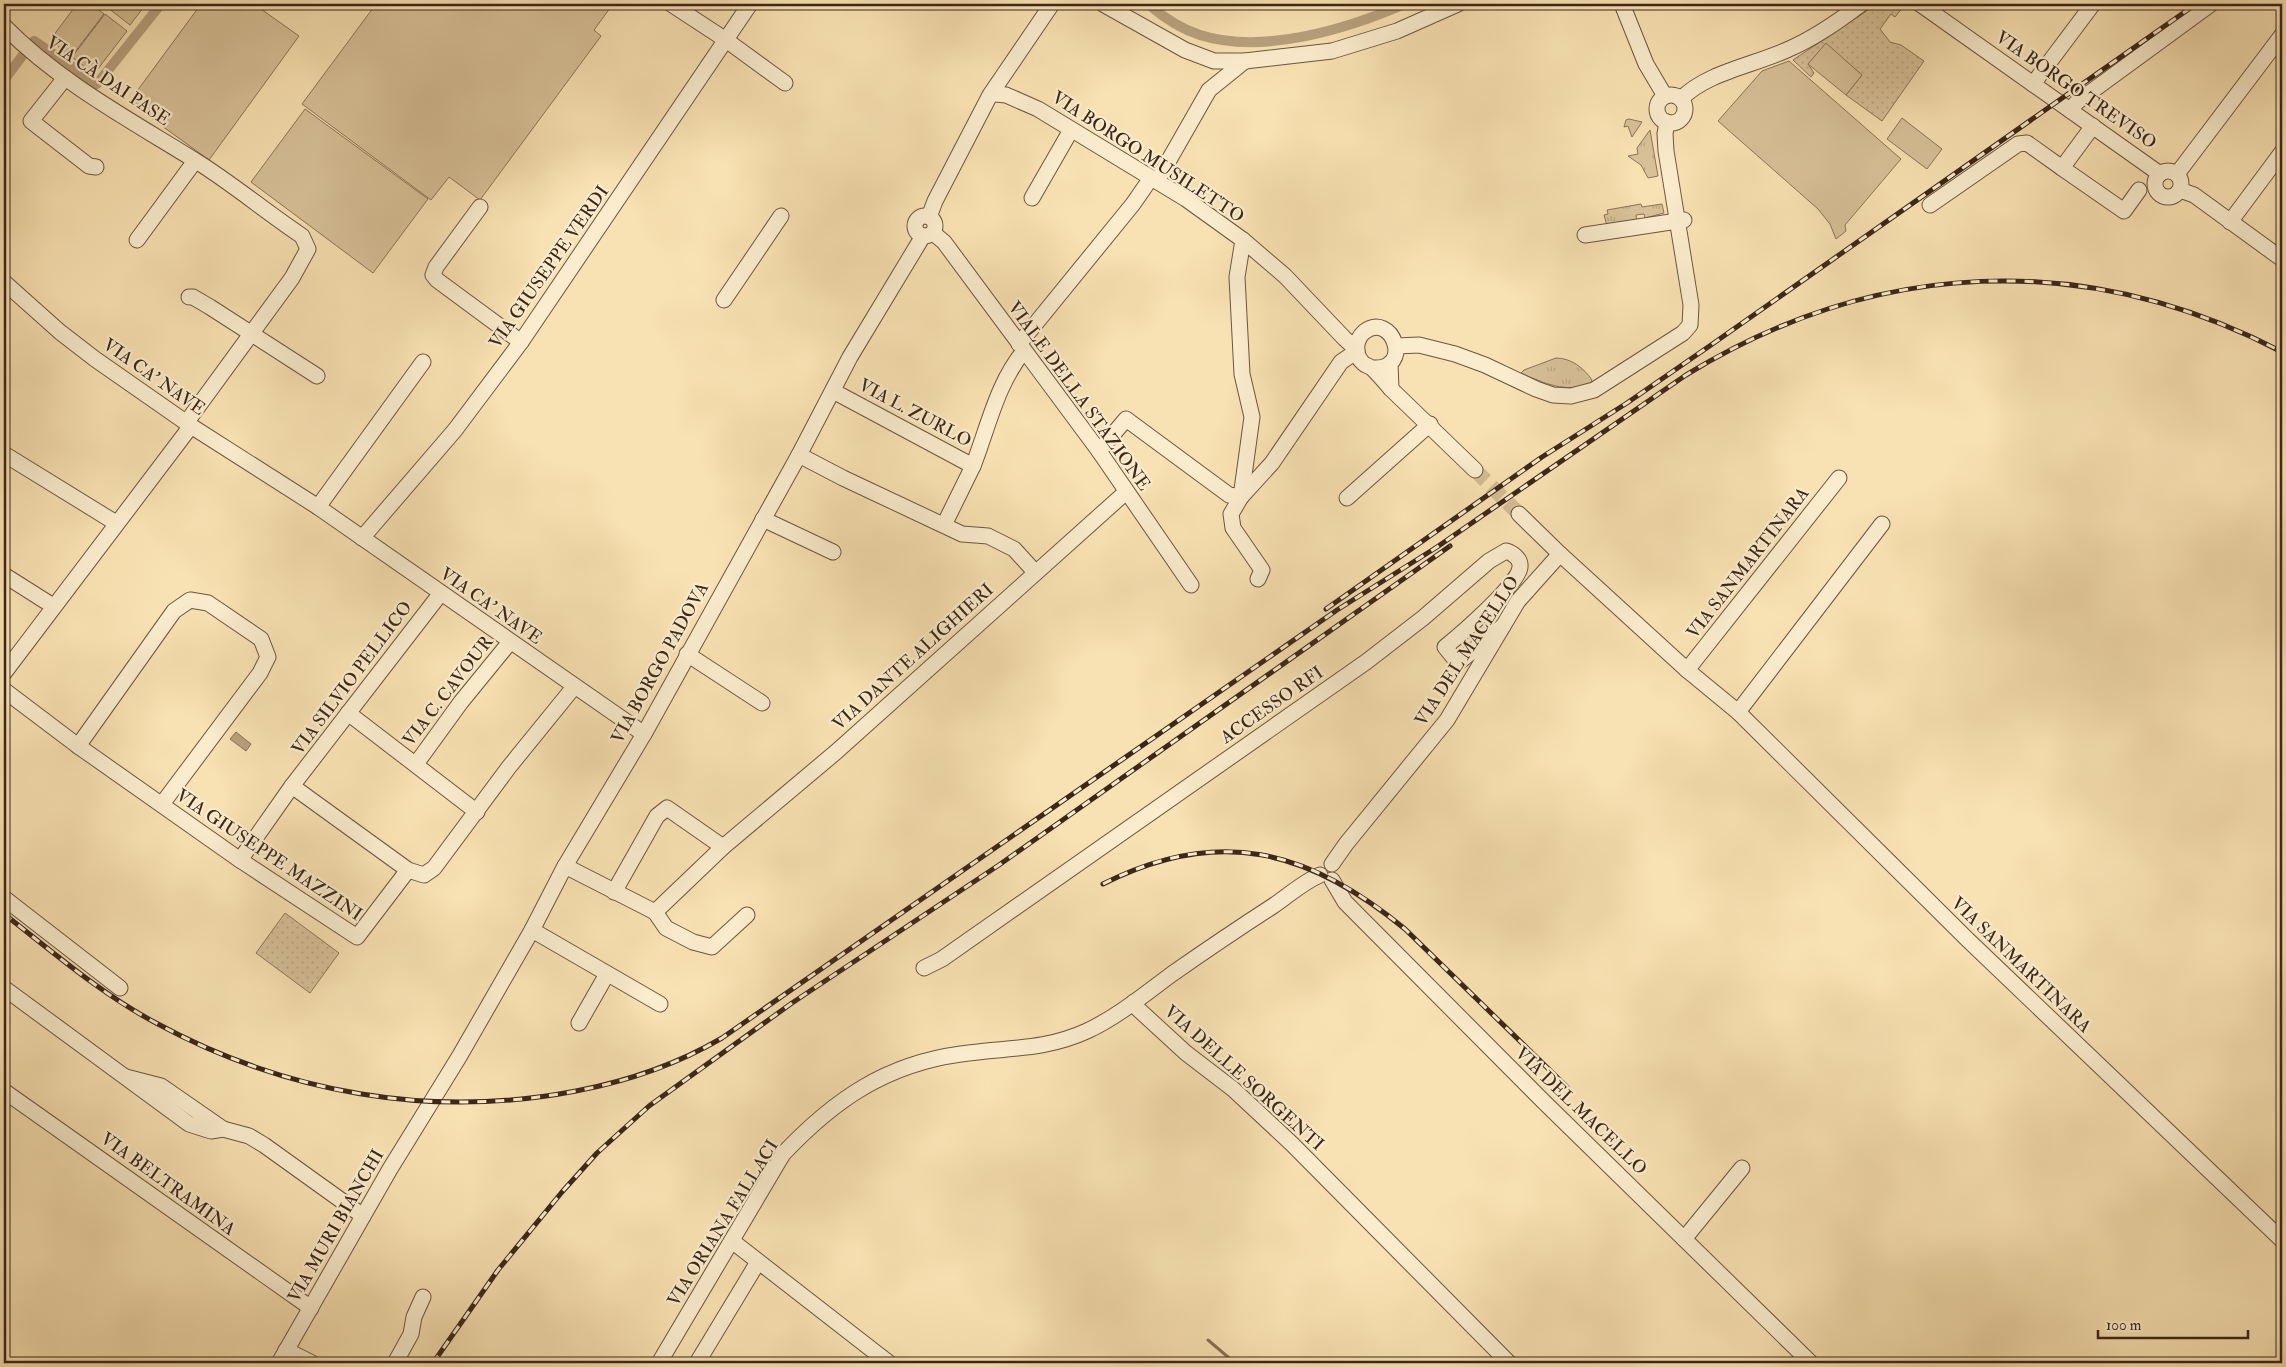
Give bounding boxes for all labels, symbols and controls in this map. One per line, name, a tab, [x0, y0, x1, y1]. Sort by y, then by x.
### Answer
street label: VIA BORGO TREVISO	[1991, 26, 2161, 154]
street label: VIA CÀ DAI PASE	[42, 31, 175, 131]
street label: VIA BORGO MUSILETTO	[1047, 86, 1249, 228]
street label: VIA GIUSEPPE VERDI	[484, 181, 614, 353]
street label: VIALE DELLA STAZIONE	[1003, 297, 1156, 495]
street label: VIA CA' NAVE	[98, 333, 210, 421]
street label: VIA L. ZURLO	[855, 374, 975, 452]
street label: VIA SANMARTINARA	[1682, 482, 1815, 643]
street label: VIA CA' NAVE	[435, 562, 547, 650]
street label: VIA DEL MACELLO	[1410, 571, 1524, 731]
street label: VIA BORGO PADOVA	[606, 578, 714, 748]
street label: VIA DANTE ALIGHIERI	[828, 578, 998, 736]
street label: VIA SILVIO PELLICO	[287, 596, 417, 760]
street label: VIA C. CAVOUR	[398, 630, 499, 751]
street label: ACCESSO RFI	[1215, 661, 1328, 750]
street label: VIA GIUSEPPE MAZZINI	[171, 784, 367, 926]
street label: VIA SANMARTINARA	[1946, 892, 2096, 1038]
street label: VIA DELLE SORGENTI	[1159, 1000, 1329, 1156]
street label: VIA DEL MACELLO	[1510, 1042, 1652, 1180]
street label: VIA BELTRAMINA	[96, 1127, 240, 1241]
street label: VIA ORIANA FALLACI	[662, 1135, 784, 1311]
street label: VIA MURI BIANCHI	[283, 1145, 389, 1307]
scale bar	[2098, 1307, 2248, 1339]
text: 100 m	[2106, 1316, 2142, 1335]

